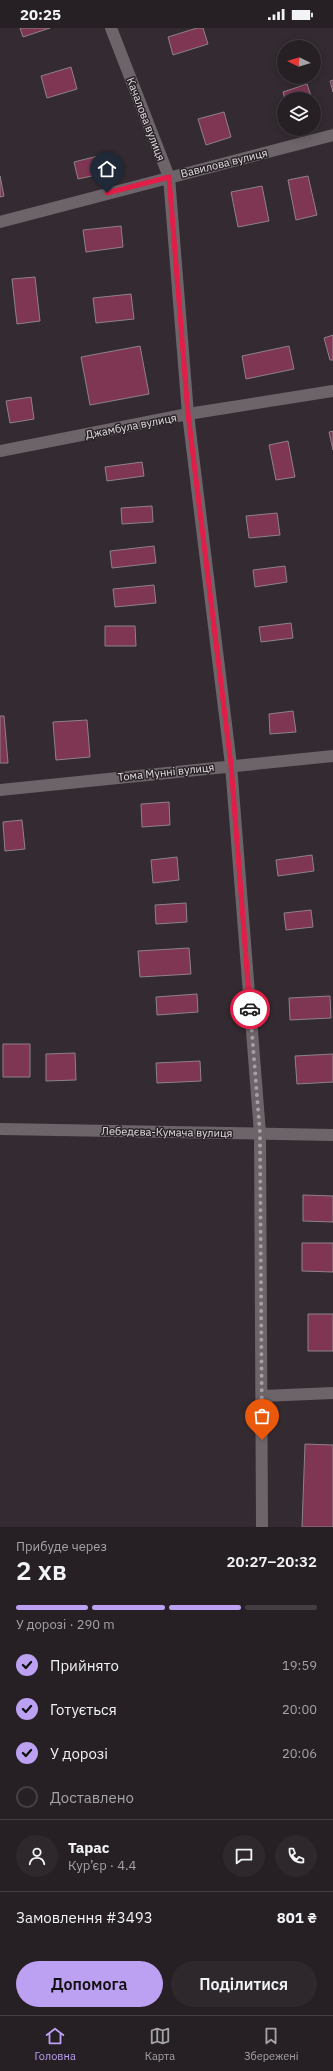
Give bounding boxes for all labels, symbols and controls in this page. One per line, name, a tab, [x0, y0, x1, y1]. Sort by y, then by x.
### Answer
text: 20:25	[20, 5, 61, 24]
north arrow	[277, 40, 321, 84]
map controls	[277, 40, 321, 136]
street label: Качалова вулиця	[124, 75, 168, 163]
button: layers	[277, 92, 321, 136]
street label: Вавилова вулиця	[179, 145, 269, 181]
pin	[90, 152, 124, 193]
icon: home	[96, 158, 118, 180]
street label: Джамбула вулиця	[84, 410, 178, 442]
street label: Тома Мунні вулиця	[117, 760, 215, 784]
courier	[230, 989, 270, 1029]
icon: car	[239, 998, 261, 1020]
street label: Лебедєва-Кумача вулиця	[101, 1124, 233, 1140]
pin	[245, 1399, 279, 1440]
icon: bag	[251, 1405, 273, 1427]
text: Прибуде через	[16, 1538, 107, 1555]
text: 20:27–20:32	[227, 1552, 317, 1571]
text: 2 хв	[16, 1553, 67, 1587]
text: У дорозі · 290 m	[16, 1616, 115, 1633]
icon: check	[16, 1654, 38, 1676]
text: Прийнято	[50, 1656, 119, 1675]
text: 19:59	[282, 1657, 317, 1674]
icon: check	[16, 1698, 38, 1720]
text: Готується	[50, 1700, 117, 1719]
text: 20:00	[282, 1701, 317, 1718]
icon: check	[16, 1742, 38, 1764]
text: У дорозі	[50, 1744, 108, 1763]
text: 20:06	[282, 1745, 317, 1762]
text: Доставлено	[50, 1788, 134, 1807]
button: person	[16, 1835, 58, 1877]
button: chat	[223, 1835, 265, 1877]
button: phone	[275, 1835, 317, 1877]
text: Тарас	[68, 1838, 110, 1857]
text: Кур’єр · 4.4	[68, 1857, 136, 1874]
text: Замовлення #3493	[16, 1908, 153, 1927]
text: 801 ₴	[277, 1908, 317, 1927]
button: Допомога	[16, 1961, 163, 2007]
button: Поділитися	[171, 1961, 317, 2007]
tab: Головна	[34, 2025, 76, 2063]
tab: Карта	[145, 2025, 175, 2063]
tab: Збережені	[244, 2025, 299, 2063]

